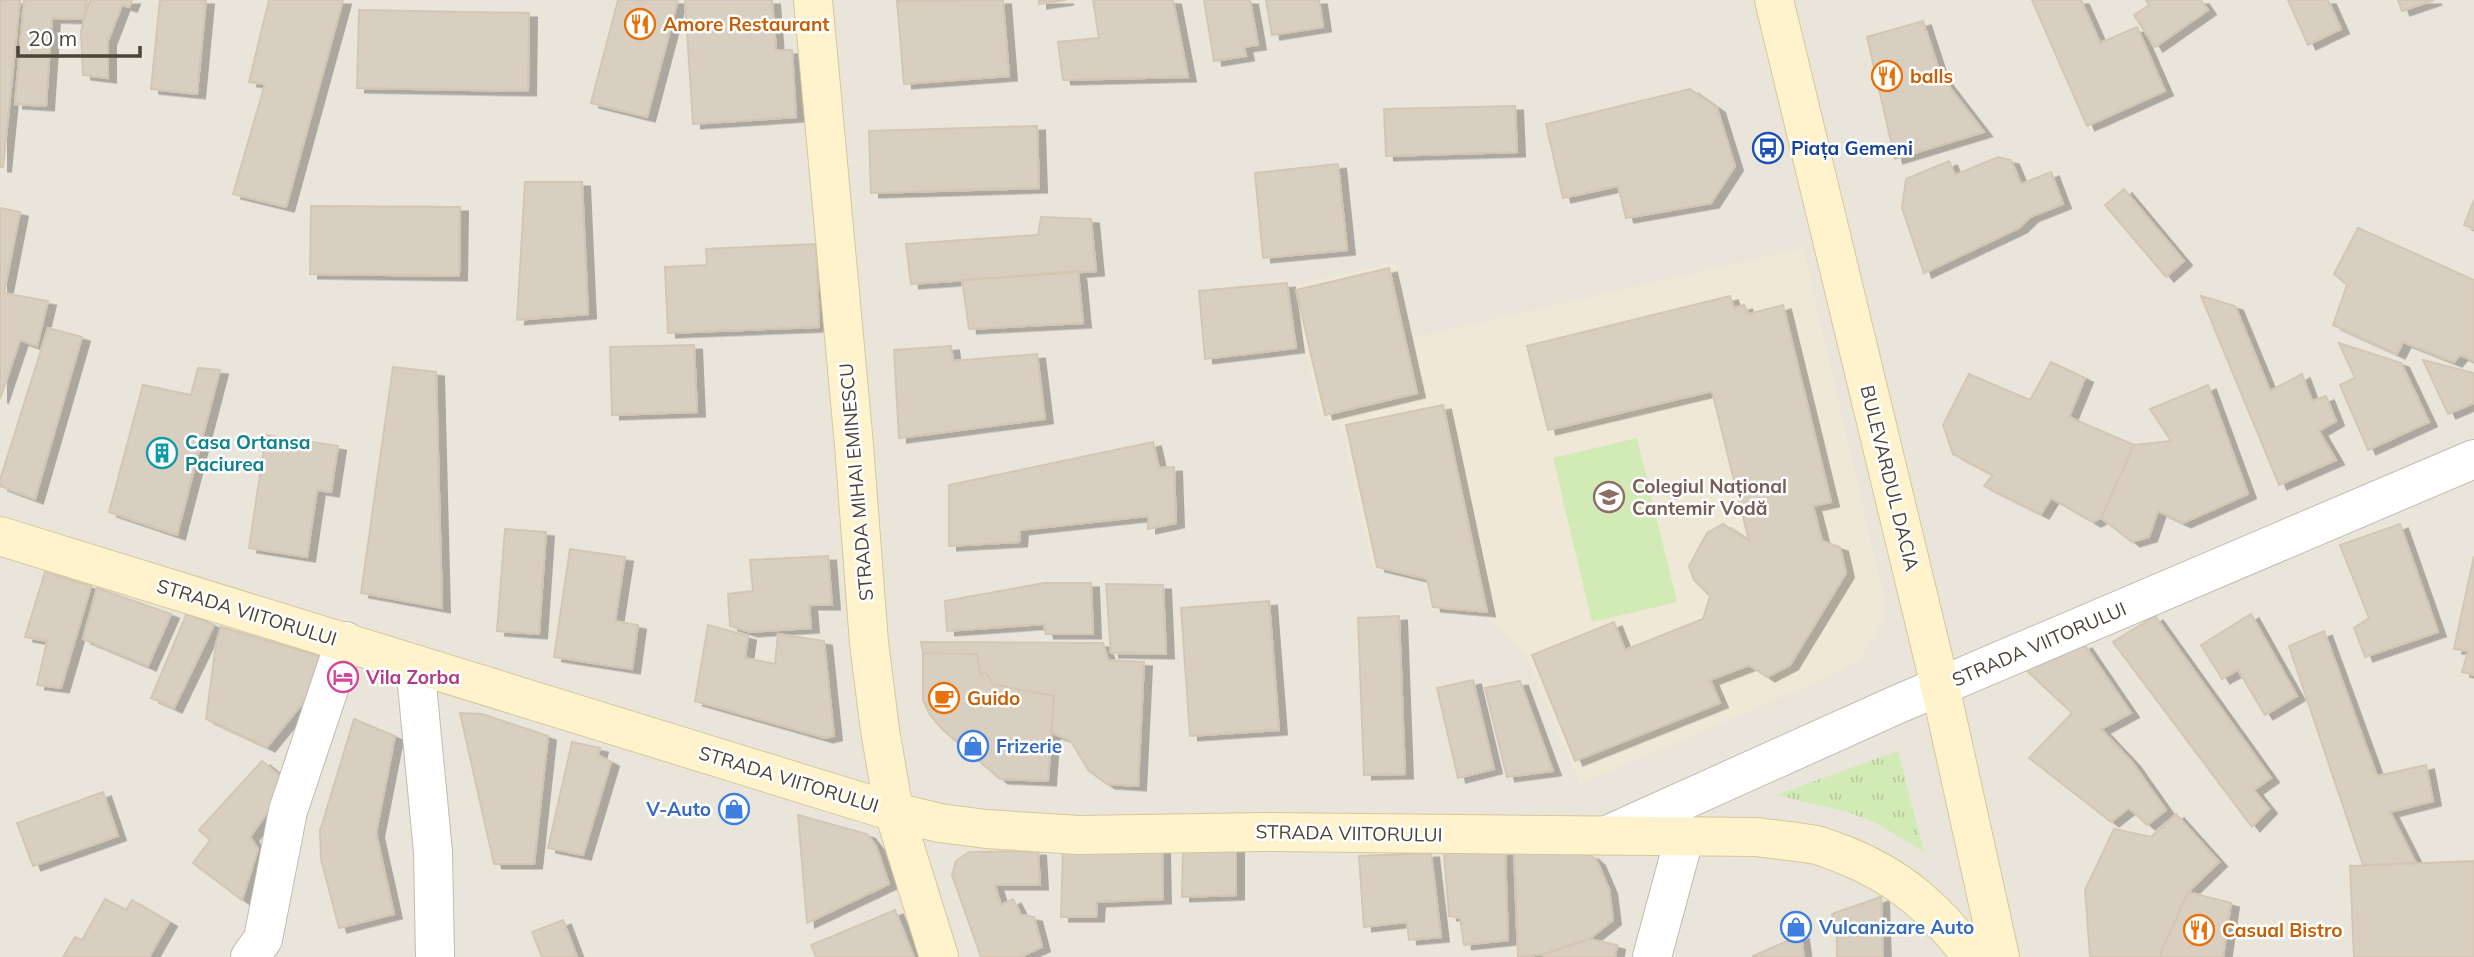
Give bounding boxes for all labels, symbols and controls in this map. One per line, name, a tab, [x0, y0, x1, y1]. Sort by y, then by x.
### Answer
restaurant icon: Amore Restaurant	[623, 7, 657, 41]
place label: Amore Restaurant	[663, 12, 830, 36]
scale bar	[18, 14, 140, 58]
text: 20 m	[28, 25, 77, 51]
restaurant icon: balls	[1870, 59, 1904, 93]
place label: balls	[1910, 64, 1953, 88]
bus stop icon: Piața Gemeni	[1751, 131, 1785, 165]
place label: Piața Gemeni	[1791, 136, 1913, 160]
street label: STRADA MIHAI EMINESCU	[834, 362, 878, 602]
street label: BULEVARDUL DACIA	[1855, 383, 1925, 573]
place label: Casa Ortansa Paciurea	[185, 430, 311, 476]
building icon: Casa Ortansa Paciurea	[145, 436, 179, 470]
place label: Colegiul Național Cantemir Vodă	[1632, 474, 1787, 520]
school or university icon: Colegiul Național Cantemir Vodă	[1592, 480, 1626, 514]
street label: STRADA VIITORULUI	[154, 573, 340, 651]
street label: STRADA VIITORULUI	[1948, 596, 2130, 692]
hotel icon: Vila Zorba	[326, 660, 360, 694]
place label: Vila Zorba	[365, 665, 460, 689]
cafe icon: Guido	[927, 681, 961, 715]
place label: Guido	[967, 686, 1020, 710]
shop icon: Frizerie	[956, 729, 990, 763]
place label: Frizerie	[996, 734, 1062, 758]
street label: STRADA VIITORULUI	[696, 740, 882, 818]
shop icon: V-Auto	[717, 792, 751, 826]
place label: V-Auto	[645, 797, 711, 821]
street label: STRADA VIITORULUI	[1255, 819, 1443, 847]
shop icon: Vulcanizare Auto	[1779, 910, 1813, 944]
restaurant icon: Casual Bistro	[2182, 913, 2216, 947]
place label: Vulcanizare Auto	[1818, 915, 1974, 939]
place label: Casual Bistro	[2222, 918, 2343, 942]

